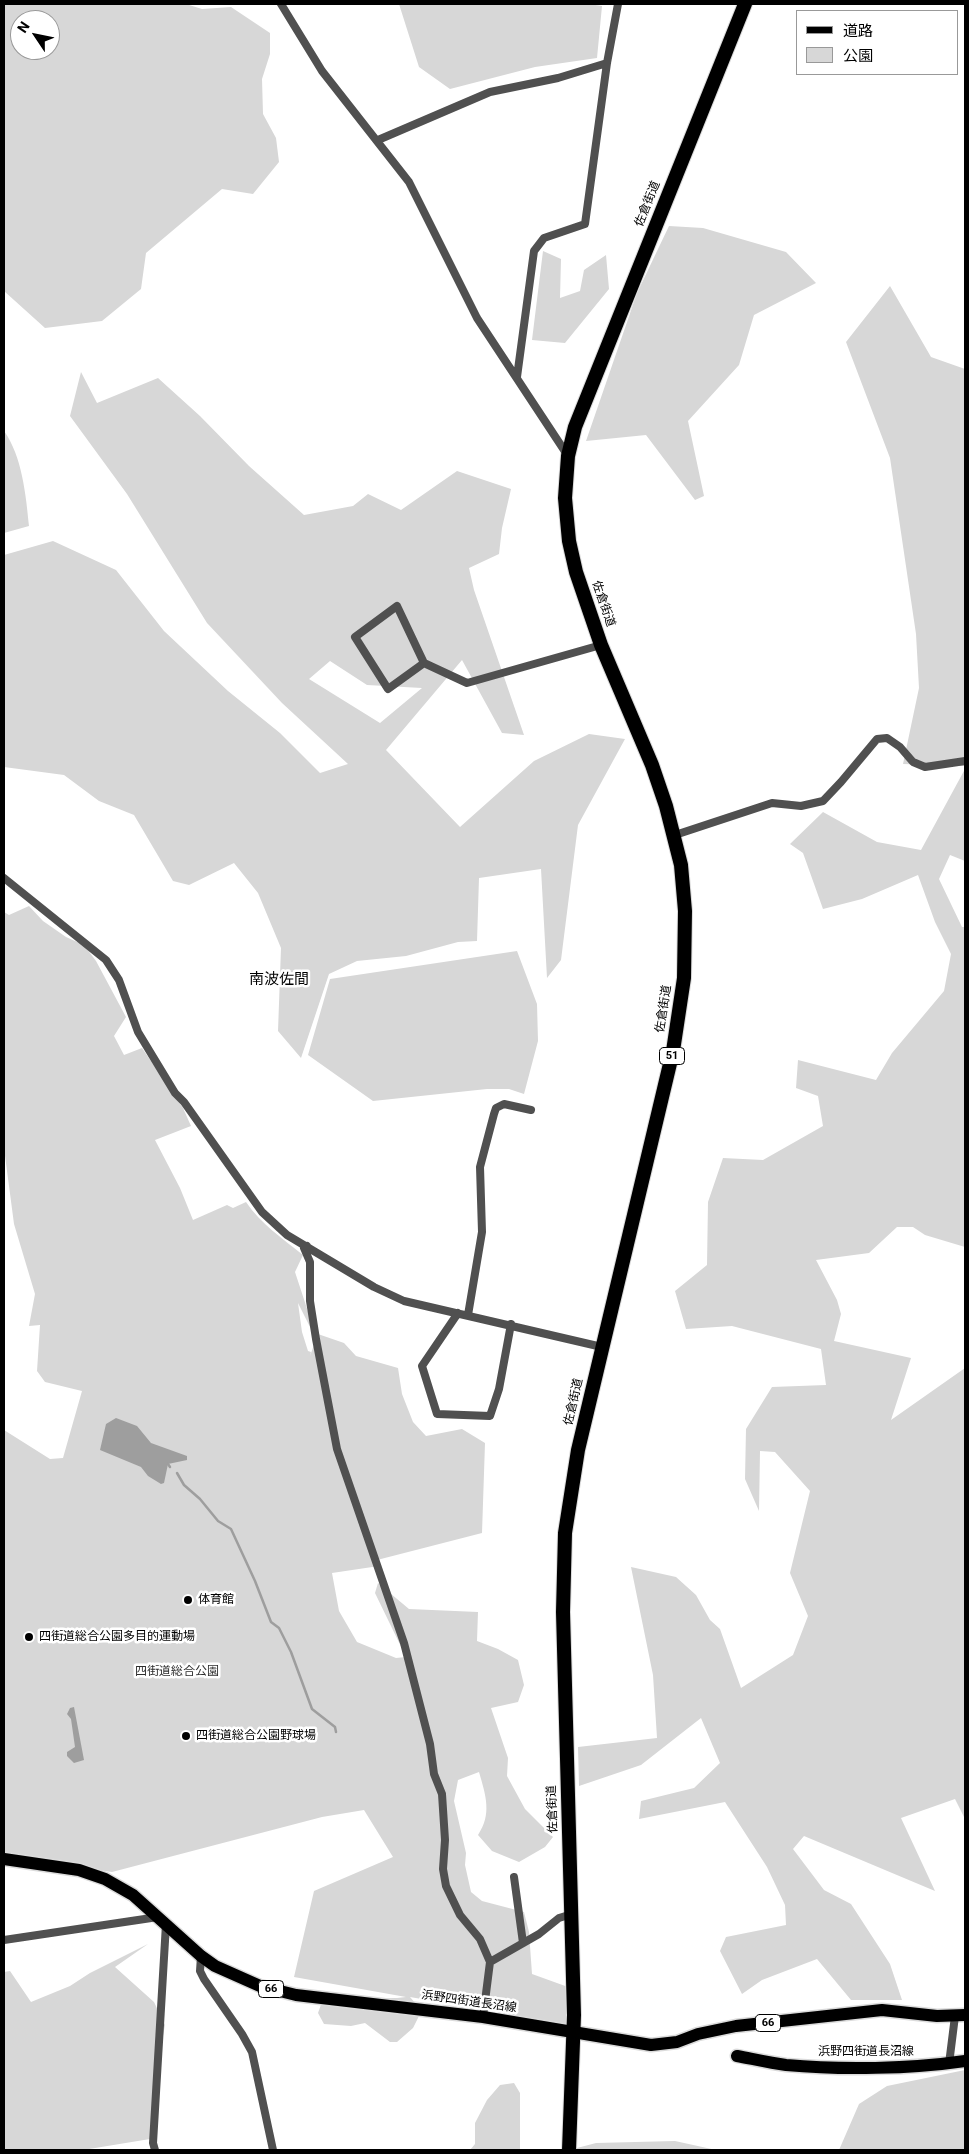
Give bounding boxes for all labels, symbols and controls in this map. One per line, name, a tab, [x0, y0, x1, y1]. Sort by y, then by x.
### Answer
north arrow	[10, 10, 60, 60]
legend	[796, 10, 959, 75]
text: N	[14, 19, 33, 36]
text: 道路	[843, 22, 873, 40]
text: 公園	[843, 47, 873, 65]
street label: 佐倉街道	[632, 179, 664, 229]
street label: 佐倉街道	[588, 579, 618, 629]
district label: 南波佐間	[249, 971, 309, 989]
street label: 佐倉街道	[653, 984, 675, 1034]
road number: 51	[660, 1048, 684, 1064]
street label: 佐倉街道	[562, 1377, 586, 1427]
place label: 体育館	[198, 1593, 234, 1607]
marker: 体育館	[182, 1594, 194, 1606]
place label: 四街道総合公園多目的運動場	[39, 1630, 195, 1644]
marker: 四街道総合公園多目的運動場	[23, 1631, 35, 1643]
park label: 四街道総合公園	[135, 1665, 219, 1679]
place label: 四街道総合公園野球場	[196, 1729, 316, 1743]
marker: 四街道総合公園野球場	[180, 1730, 192, 1742]
street label: 佐倉街道	[545, 1785, 561, 1833]
road number: 66	[258, 1980, 284, 1998]
street label: 浜野四街道長沼線	[420, 1988, 518, 2016]
road number: 66	[756, 2015, 780, 2032]
street label: 浜野四街道長沼線	[818, 2045, 914, 2059]

